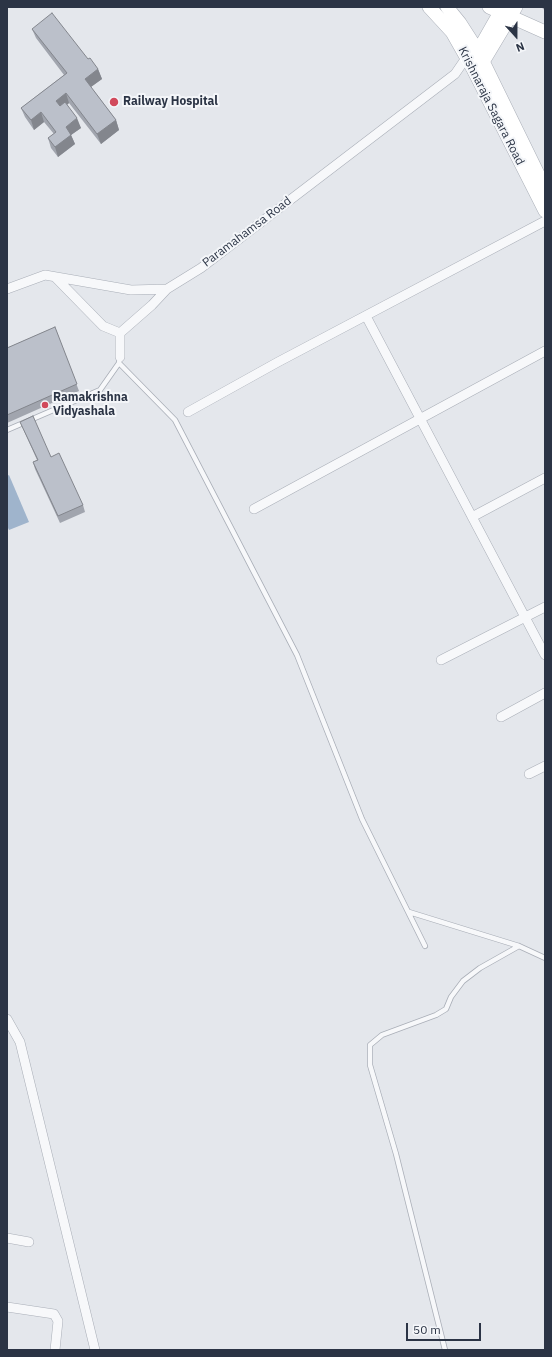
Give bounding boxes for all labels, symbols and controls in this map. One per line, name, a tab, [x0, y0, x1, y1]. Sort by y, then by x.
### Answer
north arrow	[496, 16, 536, 56]
text: N	[514, 39, 527, 55]
street label: Krishnaraja Sagara Road	[455, 44, 527, 168]
place label: Railway Hospital	[123, 95, 218, 109]
marker: Railway Hospital	[108, 96, 120, 108]
street label: Paramahamsa Road	[200, 194, 294, 270]
place label: Ramakrishna Vidyashala	[53, 391, 128, 419]
marker: Ramakrishna Vidyashala	[40, 400, 50, 410]
scale bar	[408, 1315, 483, 1341]
text: 50 m	[413, 1322, 441, 1337]

